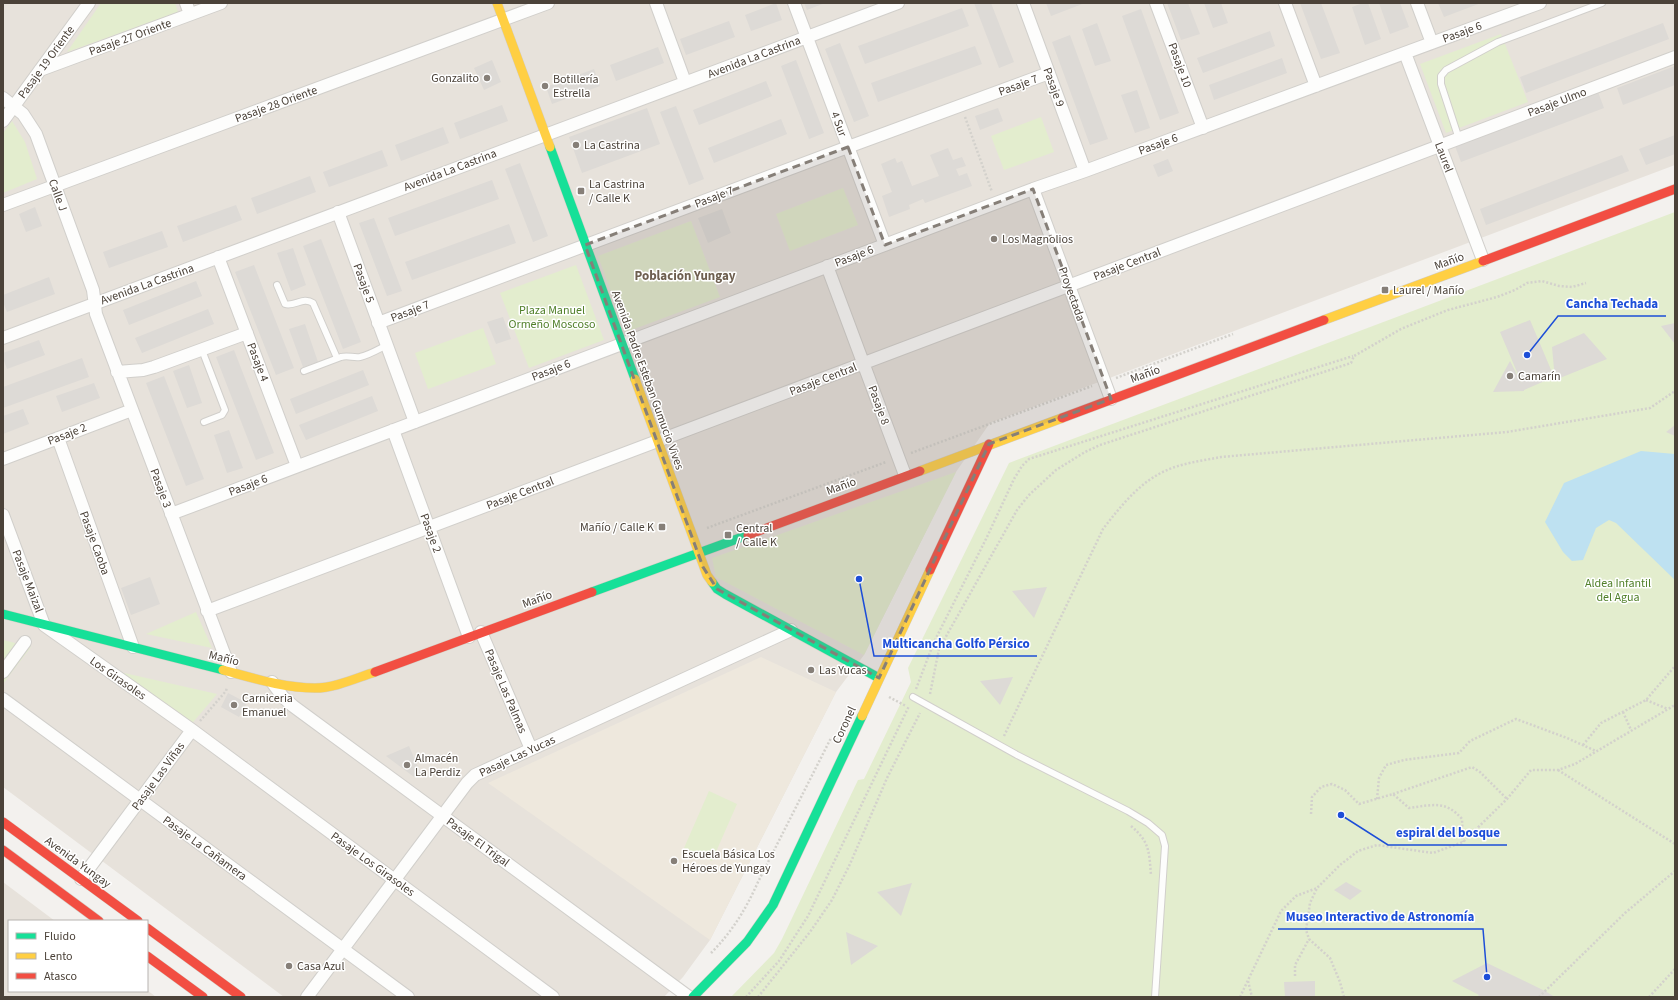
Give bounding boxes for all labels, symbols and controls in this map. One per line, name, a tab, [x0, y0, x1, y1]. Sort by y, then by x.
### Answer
street label: Pasaje 27 Oriente	[87, 15, 174, 60]
street label: Pasaje 6	[1440, 18, 1484, 47]
street label: Pasaje 19 Oriente	[14, 22, 79, 102]
street label: Avenida La Castrina	[705, 32, 803, 83]
street label: Pasaje 10	[1164, 40, 1196, 90]
street label: Pasaje 9	[1039, 65, 1068, 109]
place label: Gonzalito	[431, 70, 479, 87]
place label: Botillería Estrella	[553, 71, 599, 102]
street label: Pasaje 7	[996, 71, 1040, 100]
marker: Gonzalito	[482, 73, 492, 83]
marker: Botillería Estrella	[540, 81, 550, 91]
street label: Pasaje 28 Oriente	[233, 82, 320, 127]
street label: Pasaje Ulmo	[1525, 83, 1589, 122]
street label: 4 Sur	[826, 109, 851, 140]
street label: Pasaje 6	[1136, 130, 1180, 159]
place label: La Castrina	[584, 137, 640, 154]
street label: Laurel	[1430, 139, 1457, 175]
marker: La Castrina	[571, 140, 581, 150]
street label: Avenida La Castrina	[401, 145, 499, 196]
place label: La Castrina / Calle K	[589, 176, 645, 207]
street label: Calle J	[44, 177, 71, 214]
street label: Pasaje 7	[692, 182, 736, 213]
marker: La Castrina / Calle K	[576, 186, 586, 196]
place label: Los Magnolios	[1002, 231, 1073, 248]
marker: Los Magnolios	[989, 234, 999, 244]
street label: Pasaje 6	[832, 241, 876, 272]
street label: Pasaje Central	[1091, 244, 1163, 285]
street label: Mañío	[1432, 248, 1467, 275]
street label: Avenida La Castrina	[98, 260, 196, 309]
street label: Pasaje 5	[349, 261, 378, 305]
street label: Proyectada	[1054, 265, 1089, 324]
district label: Población Yungay	[634, 267, 736, 285]
place label: Laurel / Mañío	[1393, 282, 1464, 299]
marker: Laurel / Mañío	[1380, 285, 1390, 295]
street label: Avenida Padre Esteban Gumucio Vives	[607, 288, 688, 472]
callout: Cancha Techada	[1558, 291, 1666, 316]
text: Cancha Techada	[1566, 295, 1658, 313]
street label: Pasaje 7	[388, 296, 432, 327]
park label: Plaza Manuel Ormeño Moscoso	[509, 302, 595, 333]
street label: Pasaje 4	[242, 340, 273, 384]
street label: Pasaje 6	[529, 355, 573, 386]
street label: Pasaje Central	[787, 359, 859, 400]
street label: Mañío	[1128, 361, 1163, 388]
place label: Camarín	[1518, 368, 1561, 385]
marker: Camarín	[1505, 371, 1515, 381]
street label: Pasaje 8	[864, 383, 893, 427]
street label: Pasaje 2	[45, 419, 89, 450]
street label: Pasaje 3	[146, 466, 175, 510]
street label: Pasaje 6	[226, 470, 270, 501]
street label: Pasaje Central	[484, 473, 556, 514]
street label: Mañío	[824, 473, 859, 500]
street label: Pasaje Caoba	[75, 509, 114, 577]
street label: Pasaje 2	[416, 511, 445, 555]
place label: Mañío / Calle K	[580, 519, 654, 536]
place label: Central / Calle K	[736, 520, 777, 551]
marker: Mañío / Calle K	[657, 522, 667, 532]
marker: Central / Calle K	[723, 530, 733, 540]
street label: Pasaje Maizal	[8, 547, 47, 615]
park label: Aldea Infantil del Agua	[1585, 575, 1651, 606]
street label: Mañío	[520, 586, 555, 613]
callout: Multicancha Golfo Pérsico	[874, 631, 1037, 656]
text: Multicancha Golfo Pérsico	[882, 635, 1030, 653]
street label: Pasaje Las Palmas	[480, 646, 531, 736]
street label: Mañío	[207, 647, 241, 670]
street label: Los Girasoles	[86, 653, 149, 704]
place label: Las Yucas	[819, 662, 867, 679]
marker: Las Yucas	[806, 665, 816, 675]
place label: Carniceria Emanuel	[242, 690, 293, 721]
marker: Carniceria Emanuel	[229, 700, 239, 710]
street label: Coronel	[828, 704, 861, 747]
street label: Pasaje Las Yucas	[476, 731, 558, 782]
street label: Pasaje Las Viñas	[128, 739, 189, 814]
place label: Almacén La Perdiz	[415, 750, 461, 781]
marker: Almacén La Perdiz	[402, 760, 412, 770]
street label: Pasaje La Cañamera	[159, 812, 250, 885]
street label: Pasaje El Trigal	[443, 814, 513, 871]
callout: espiral del bosque	[1388, 820, 1507, 845]
text: espiral del bosque	[1396, 824, 1500, 842]
street label: Pasaje Los Girasoles	[327, 828, 418, 901]
street label: Avenida Yungay	[41, 832, 115, 893]
place label: Escuela Básica Los Héroes de Yungay	[682, 846, 775, 877]
marker: Escuela Básica Los Héroes de Yungay	[669, 856, 679, 866]
callout: Museo Interactivo de Astronomía	[1278, 904, 1483, 929]
text: Museo Interactivo de Astronomía	[1286, 908, 1474, 926]
legend	[8, 920, 148, 992]
text: Fluido	[44, 928, 76, 945]
text: Lento	[44, 948, 73, 965]
place label: Casa Azul	[297, 958, 344, 975]
marker: Casa Azul	[284, 961, 294, 971]
text: Atasco	[44, 968, 77, 985]

